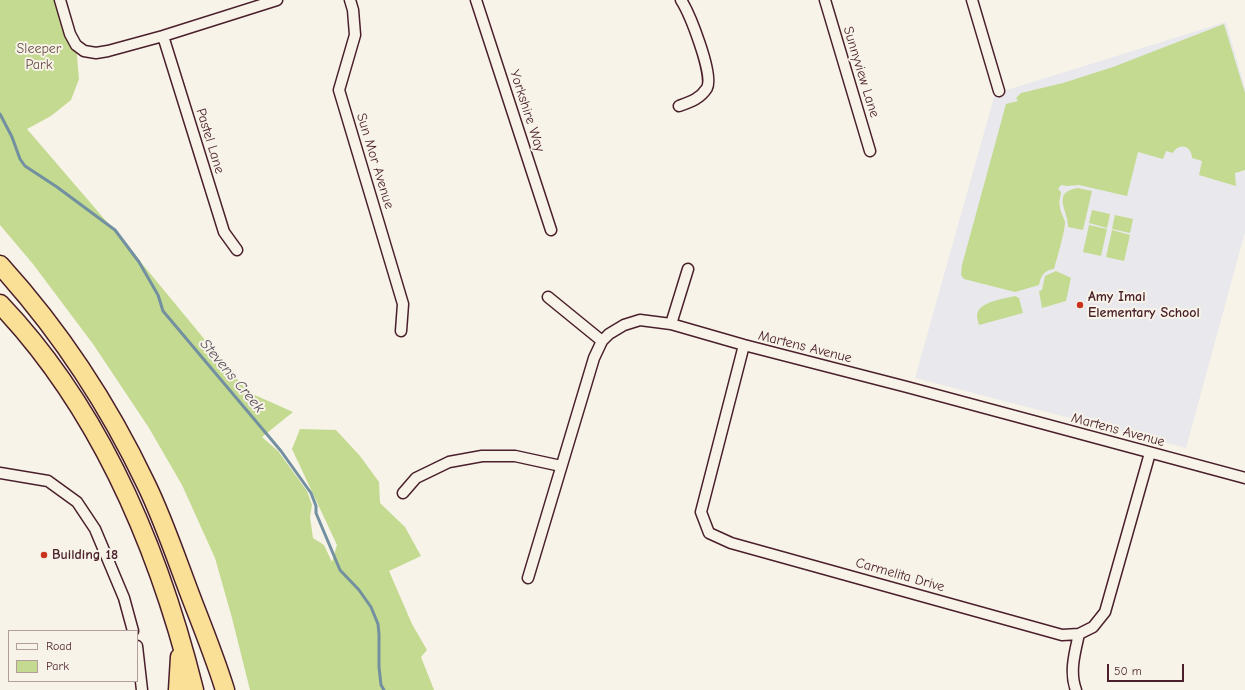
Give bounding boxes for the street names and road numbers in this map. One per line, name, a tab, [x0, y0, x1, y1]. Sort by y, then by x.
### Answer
street label: Sunnyview Lane	[839, 24, 883, 120]
street label: Yorkshire Way	[506, 68, 548, 154]
street label: Pastel Lane	[192, 106, 228, 176]
street label: Sun Mor Avenue	[352, 111, 398, 211]
street label: Martens Avenue	[756, 327, 854, 367]
street label: Martens Avenue	[1069, 409, 1167, 451]
street label: Carmelita Drive	[854, 554, 946, 596]

